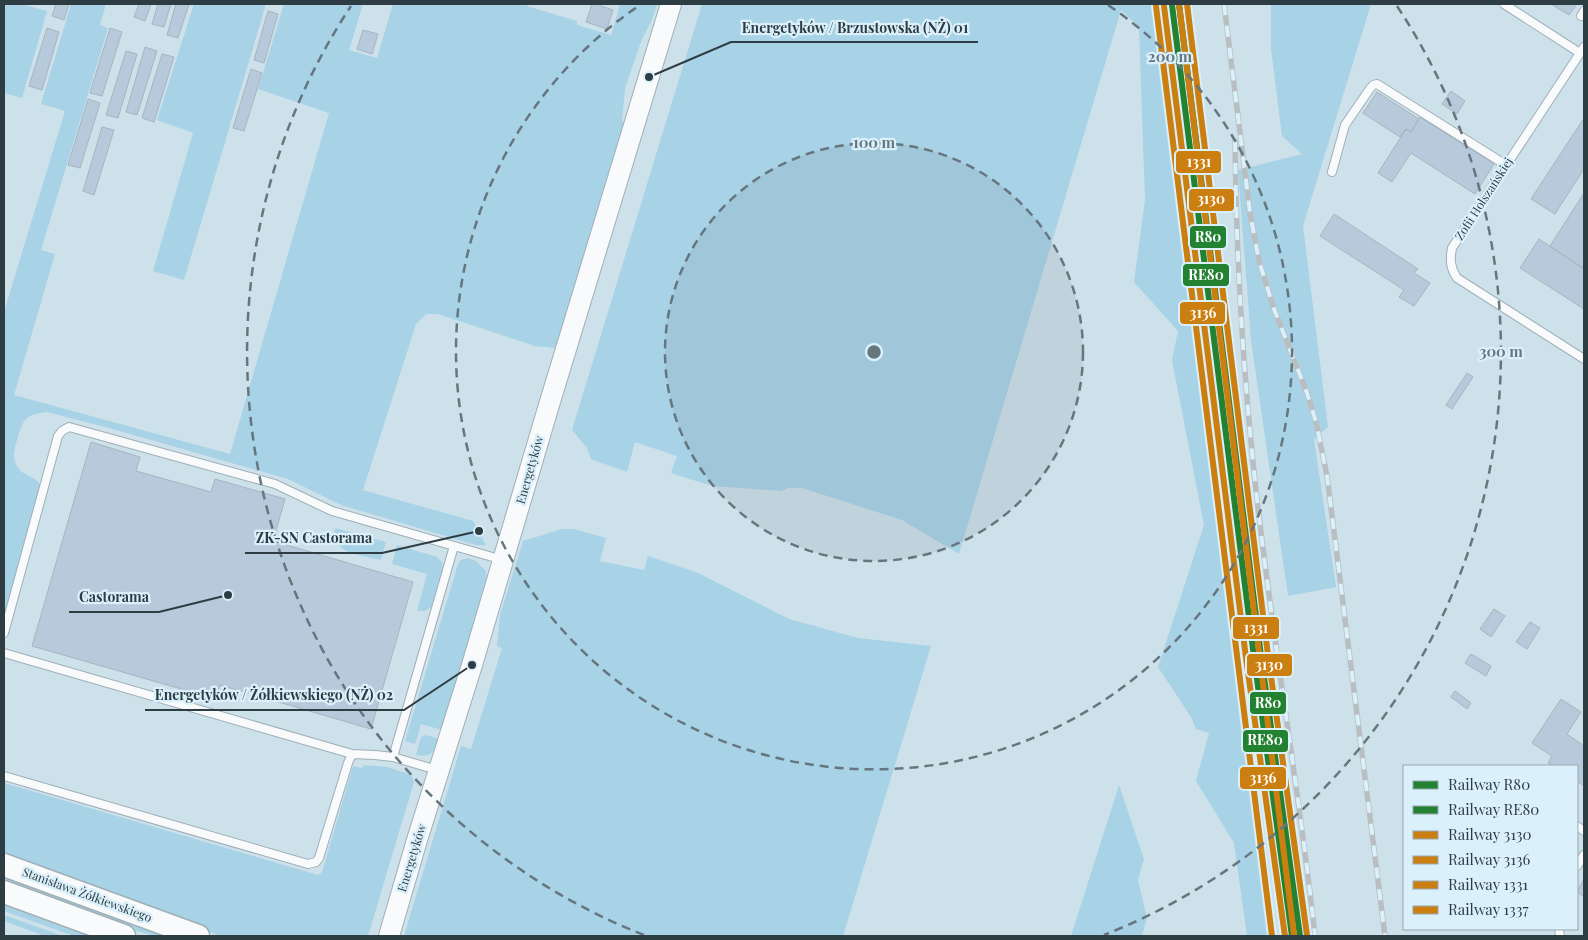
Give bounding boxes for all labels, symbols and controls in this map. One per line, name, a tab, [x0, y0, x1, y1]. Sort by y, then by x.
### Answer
callout: Energetyków / Brzustowska (NŻ) 01	[731, 13, 978, 42]
text: Energetyków / Brzustowska (NŻ) 01	[742, 18, 968, 37]
text: 200 m	[1148, 46, 1193, 66]
text: 100 m	[853, 132, 896, 152]
line badge: 1331	[1175, 150, 1222, 174]
text: 1331	[1187, 152, 1211, 171]
street label: Zofii Holszańskiej	[1450, 154, 1516, 243]
line badge: 3130	[1188, 188, 1235, 212]
text: 3130	[1197, 189, 1225, 208]
line badge: R80	[1189, 225, 1227, 249]
text: R80	[1195, 227, 1221, 246]
line badge: RE80	[1182, 263, 1230, 287]
text: RE80	[1188, 265, 1224, 284]
line badge: 3136	[1179, 301, 1226, 325]
text: 3136	[1190, 303, 1217, 322]
text: 300 m	[1479, 341, 1523, 361]
centre of rings	[865, 343, 883, 361]
street label: Energetyków	[512, 433, 547, 506]
callout: ZK-SN Castorama	[245, 524, 382, 553]
text: ZK-SN Castorama	[256, 528, 373, 547]
callout: Castorama	[69, 583, 159, 612]
text: Castorama	[79, 587, 150, 606]
line badge: 1331	[1232, 616, 1280, 640]
text: 1331	[1244, 618, 1268, 637]
line badge: 3130	[1246, 653, 1293, 677]
text: 3130	[1255, 655, 1283, 674]
callout: Energetyków / Żółkiewskiego (NŻ) 02	[145, 681, 404, 710]
text: Energetyków / Żółkiewskiego (NŻ) 02	[155, 685, 393, 704]
line badge: R80	[1249, 691, 1287, 715]
text: R80	[1255, 693, 1281, 712]
line badge: RE80	[1242, 729, 1289, 753]
text: RE80	[1247, 730, 1283, 749]
legend	[1403, 765, 1578, 930]
line badge: 3136	[1239, 766, 1287, 790]
text: 3136	[1250, 768, 1277, 787]
text: Railway R80	[1448, 774, 1530, 794]
text: Railway RE80	[1448, 799, 1539, 819]
street label: Energetyków	[393, 821, 429, 894]
text: Railway 3130	[1448, 824, 1531, 844]
text: Railway 3136	[1448, 849, 1530, 869]
street label: Stanisława Żółkiewskiego	[20, 863, 155, 925]
text: Railway 1331	[1448, 874, 1528, 894]
text: Railway 1337	[1448, 899, 1529, 919]

